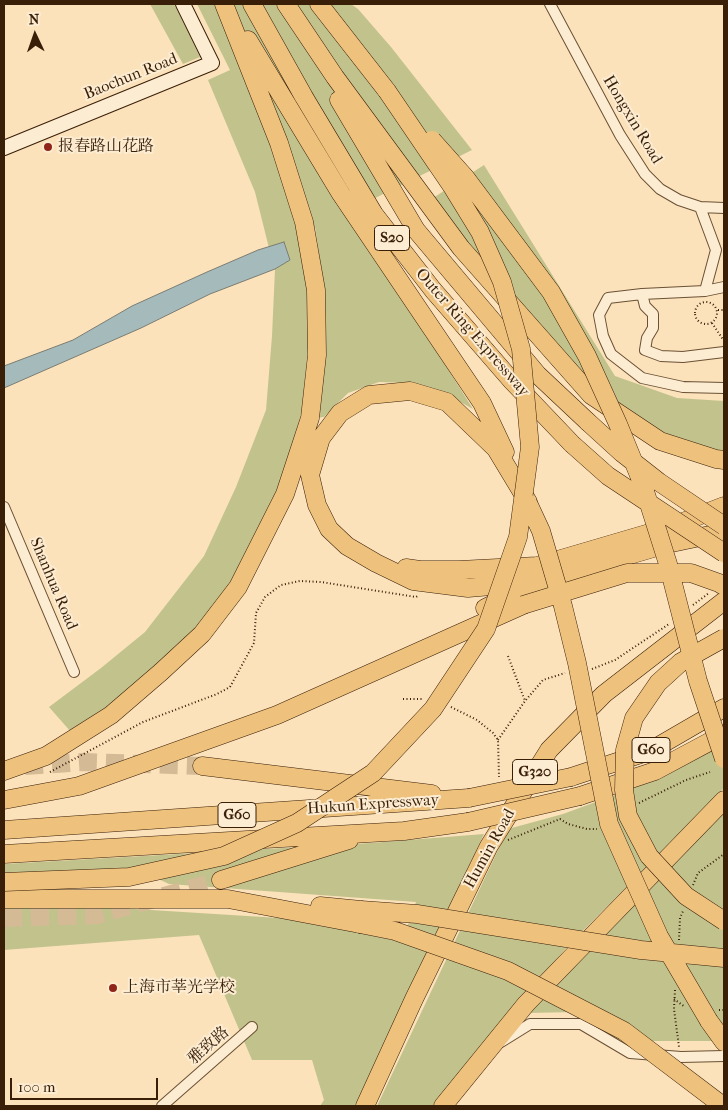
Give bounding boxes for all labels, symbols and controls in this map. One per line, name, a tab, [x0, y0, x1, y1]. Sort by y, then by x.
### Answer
north arrow	[10, 10, 60, 60]
text: N	[28, 11, 40, 28]
street label: Baochun Road	[81, 50, 181, 104]
street label: Hongxin Road	[598, 72, 666, 168]
place label: 报春路山花路	[58, 137, 154, 157]
marker: 报春路山花路	[42, 141, 54, 153]
road number: S20	[374, 226, 410, 250]
street label: Outer Ring Expressway	[411, 265, 533, 401]
street label: Shanhua Road	[25, 535, 81, 633]
road number: G60	[632, 738, 670, 762]
road number: G320	[512, 760, 558, 784]
street label: Hukun Expressway	[306, 791, 440, 819]
road number: G60	[218, 802, 256, 828]
street label: Humin Road	[460, 806, 520, 892]
place label: 上海市莘光学校	[123, 978, 235, 998]
marker: 上海市莘光学校	[107, 982, 119, 994]
street label: 雅致路	[185, 1023, 233, 1069]
scale bar	[12, 1068, 160, 1100]
text: 100 m	[18, 1078, 56, 1096]

